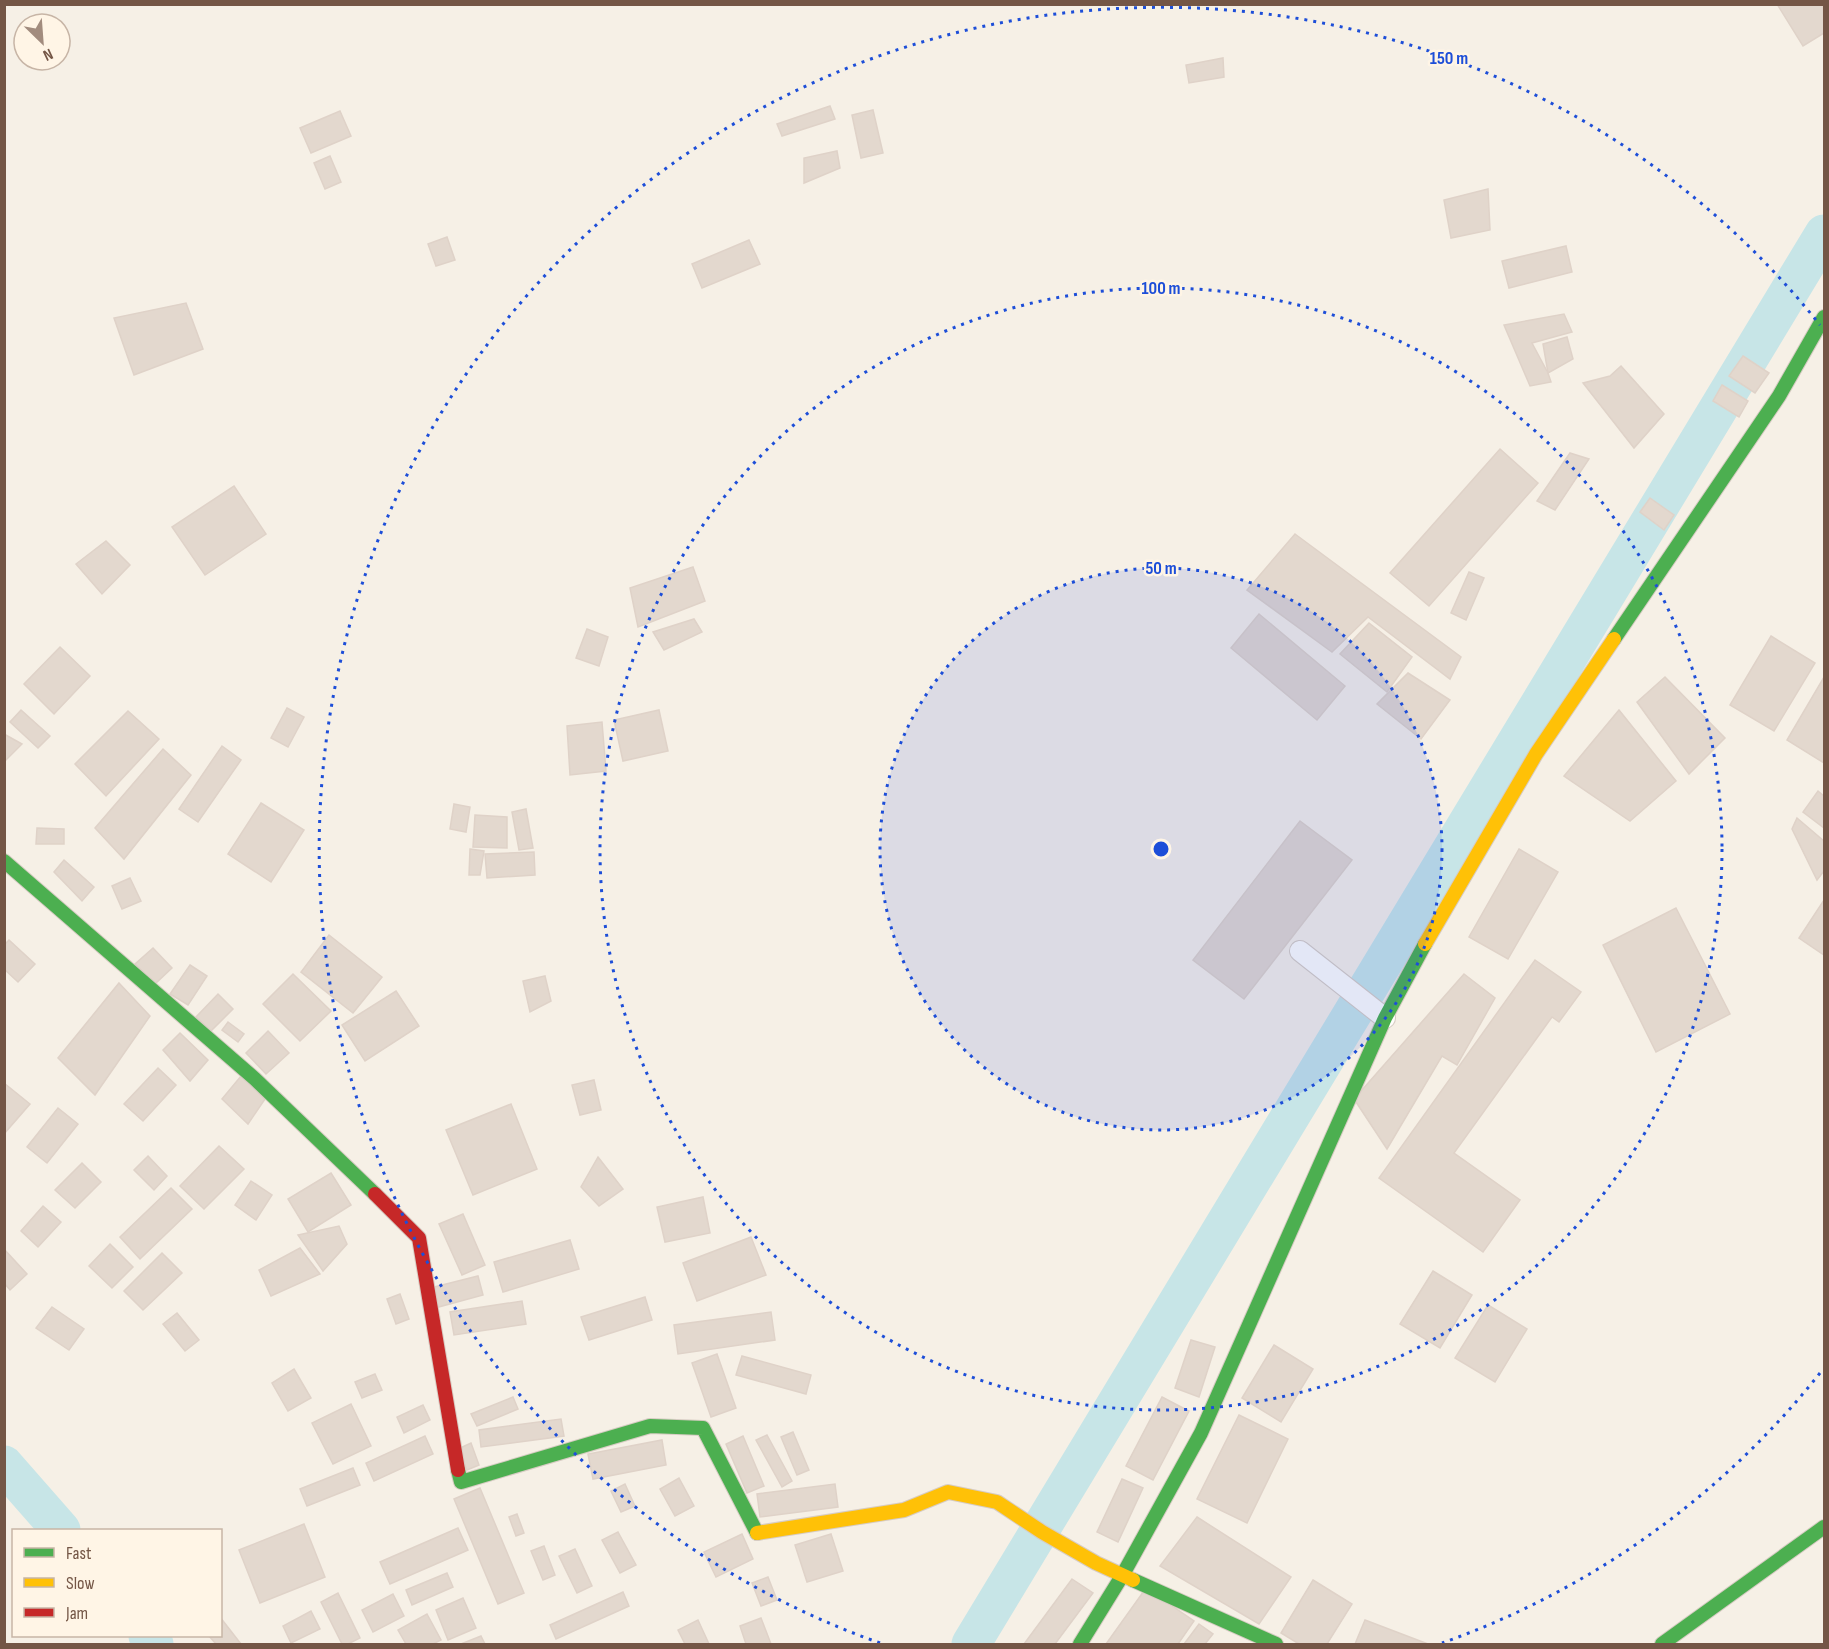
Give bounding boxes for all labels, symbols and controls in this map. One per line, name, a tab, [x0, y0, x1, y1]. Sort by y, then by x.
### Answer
north arrow	[12, 12, 72, 72]
text: N	[40, 44, 56, 65]
text: 150 m	[1430, 48, 1468, 69]
text: 100 m	[1142, 278, 1181, 299]
text: 50 m	[1145, 558, 1177, 579]
centre of rings	[1151, 839, 1171, 859]
legend	[12, 1529, 222, 1637]
text: Fast	[66, 1543, 92, 1564]
text: Slow	[66, 1573, 95, 1594]
text: Jam	[65, 1603, 88, 1624]

